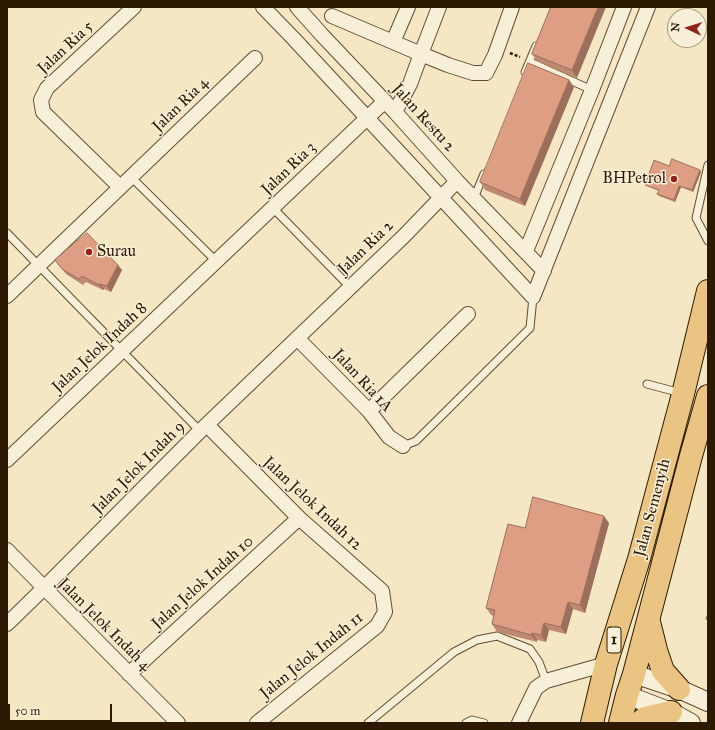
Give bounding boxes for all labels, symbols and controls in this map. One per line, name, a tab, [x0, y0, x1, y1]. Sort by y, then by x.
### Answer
north arrow	[667, 8, 707, 48]
street label: Jalan Ria 5	[34, 17, 98, 79]
text: N	[669, 22, 682, 32]
street label: Jalan Ria 4	[149, 74, 213, 136]
street label: Jalan Restu 2	[387, 80, 459, 156]
street label: Jalan Ria 3	[258, 138, 320, 200]
place label: BHPetrol	[602, 169, 666, 189]
marker: BHPetrol	[669, 174, 679, 184]
street label: Jalan Ria 2	[334, 217, 398, 279]
place label: Surau	[97, 242, 136, 262]
marker: Surau	[84, 247, 94, 257]
street label: Jalan Jelok Indah 8	[48, 299, 152, 397]
street label: Jalan Ria 1A	[328, 346, 396, 416]
street label: Jalan Jelok Indah 9	[89, 418, 189, 518]
street label: Jalan Jelok Indah 12	[258, 453, 366, 555]
street label: Jalan Semenyih	[631, 457, 675, 559]
street label: Jalan Jelok Indah 10	[148, 532, 258, 634]
street label: Jalan Jelok Indah 4	[53, 574, 155, 676]
street label: Jalan Jelok Indah 11	[256, 608, 368, 704]
road number: 1	[607, 627, 621, 653]
scale bar	[10, 696, 114, 722]
text: 50 m	[15, 704, 40, 718]

